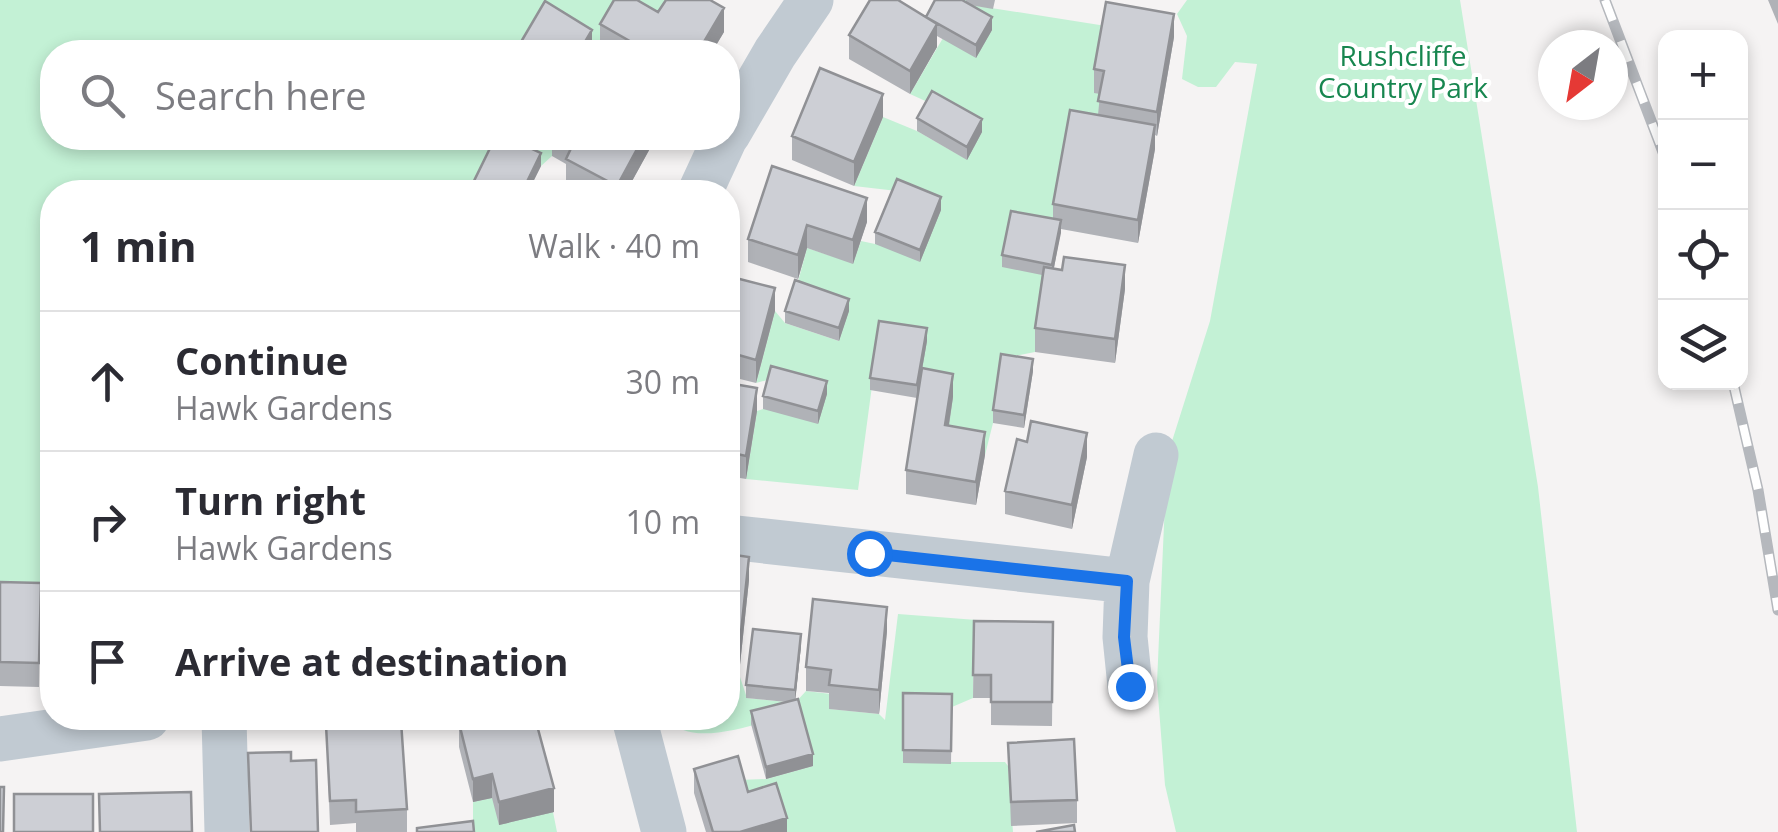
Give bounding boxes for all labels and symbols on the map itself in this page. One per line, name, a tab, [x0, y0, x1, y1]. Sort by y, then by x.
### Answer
north arrow	[1538, 30, 1628, 120]
park label: Rushcliffe Country Park	[1318, 36, 1488, 106]
route start	[847, 531, 893, 577]
route end	[1108, 664, 1154, 710]

